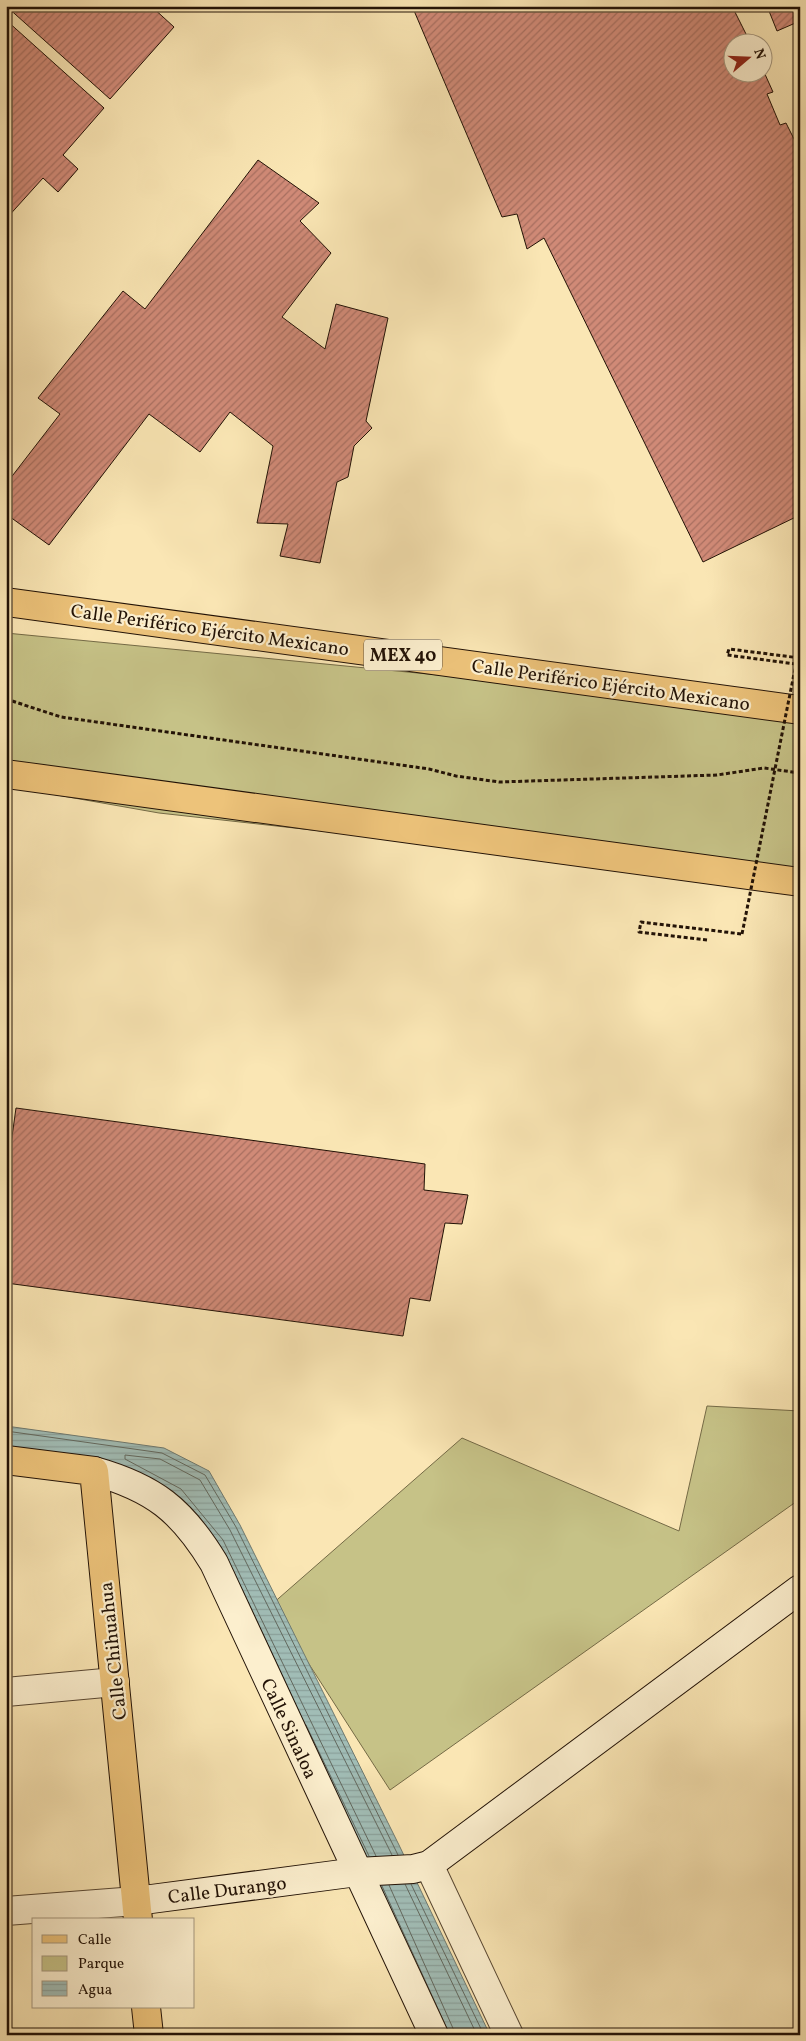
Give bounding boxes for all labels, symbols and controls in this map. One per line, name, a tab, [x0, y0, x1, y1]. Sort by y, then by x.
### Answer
north arrow	[724, 32, 774, 82]
text: N	[748, 46, 770, 62]
street label: Calle Periférico Ejército Mexicano	[69, 599, 351, 663]
road number: MEX 40	[364, 640, 442, 670]
street label: Calle Periférico Ejército Mexicano	[470, 654, 752, 718]
street label: Calle Chihuahua	[94, 1581, 134, 1721]
street label: Calle Sinaloa	[254, 1674, 323, 1783]
street label: Calle Durango	[166, 1871, 288, 1911]
legend	[32, 1918, 195, 2008]
text: Calle	[78, 1930, 111, 1951]
text: Parque	[78, 1954, 124, 1975]
text: Agua	[78, 1980, 112, 2001]

